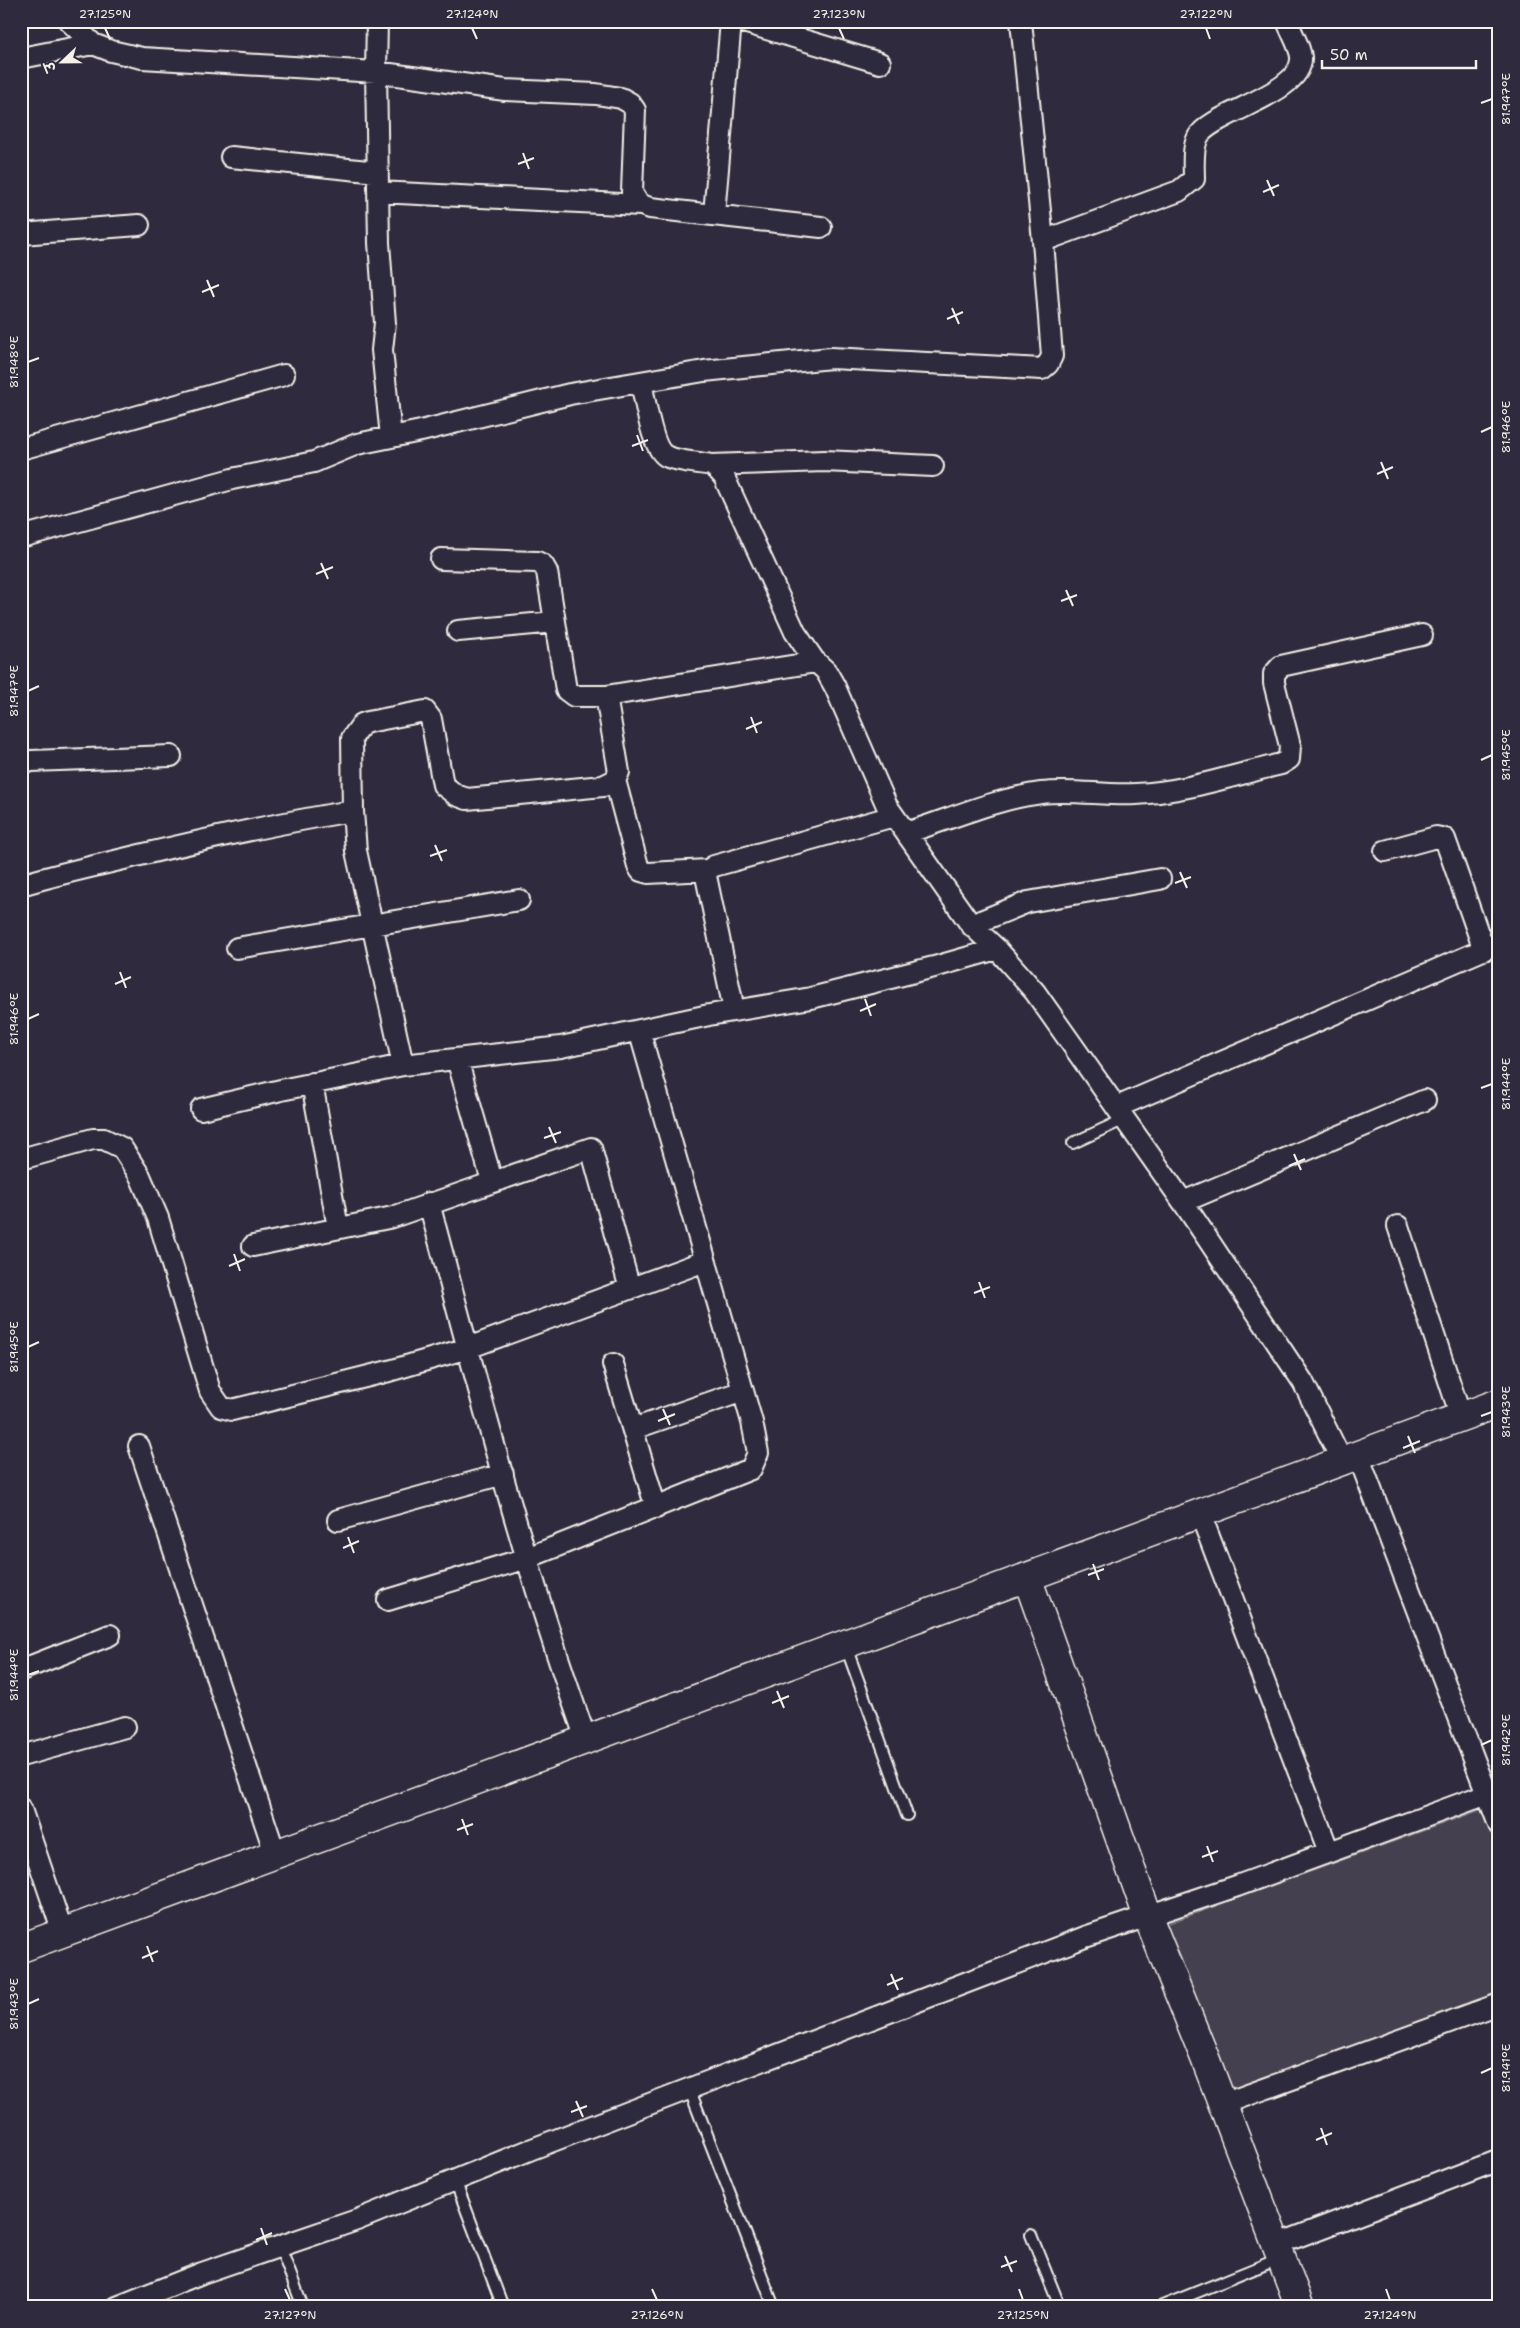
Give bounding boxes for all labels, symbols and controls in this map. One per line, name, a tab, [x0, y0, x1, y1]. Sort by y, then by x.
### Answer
text: 27.125°N	[79, 6, 131, 22]
text: 27.124°N	[446, 6, 498, 22]
text: 27.123°N	[812, 6, 866, 22]
text: 27.122°N	[1179, 6, 1233, 22]
north arrow	[38, 38, 88, 88]
scale bar	[1322, 38, 1476, 70]
text: 50 m	[1330, 45, 1368, 65]
text: उ	[39, 58, 61, 76]
text: 81.947°E	[1498, 73, 1514, 125]
text: 81.948°E	[6, 336, 22, 388]
text: 81.946°E	[1498, 401, 1514, 453]
text: 81.947°E	[6, 665, 22, 717]
text: 81.945°E	[1498, 729, 1514, 781]
text: 81.946°E	[6, 993, 22, 1045]
text: 81.944°E	[1498, 1058, 1514, 1110]
text: 81.945°E	[6, 1321, 22, 1373]
text: 81.943°E	[1498, 1386, 1514, 1438]
text: 81.944°E	[6, 1649, 22, 1701]
text: 81.942°E	[1498, 1714, 1514, 1766]
text: 81.943°E	[6, 1978, 22, 2030]
text: 81.941°E	[1498, 2044, 1514, 2092]
text: 27.127°N	[264, 2307, 316, 2323]
text: 27.126°N	[630, 2307, 684, 2323]
text: 27.125°N	[997, 2307, 1049, 2323]
text: 27.124°N	[1364, 2307, 1416, 2323]

